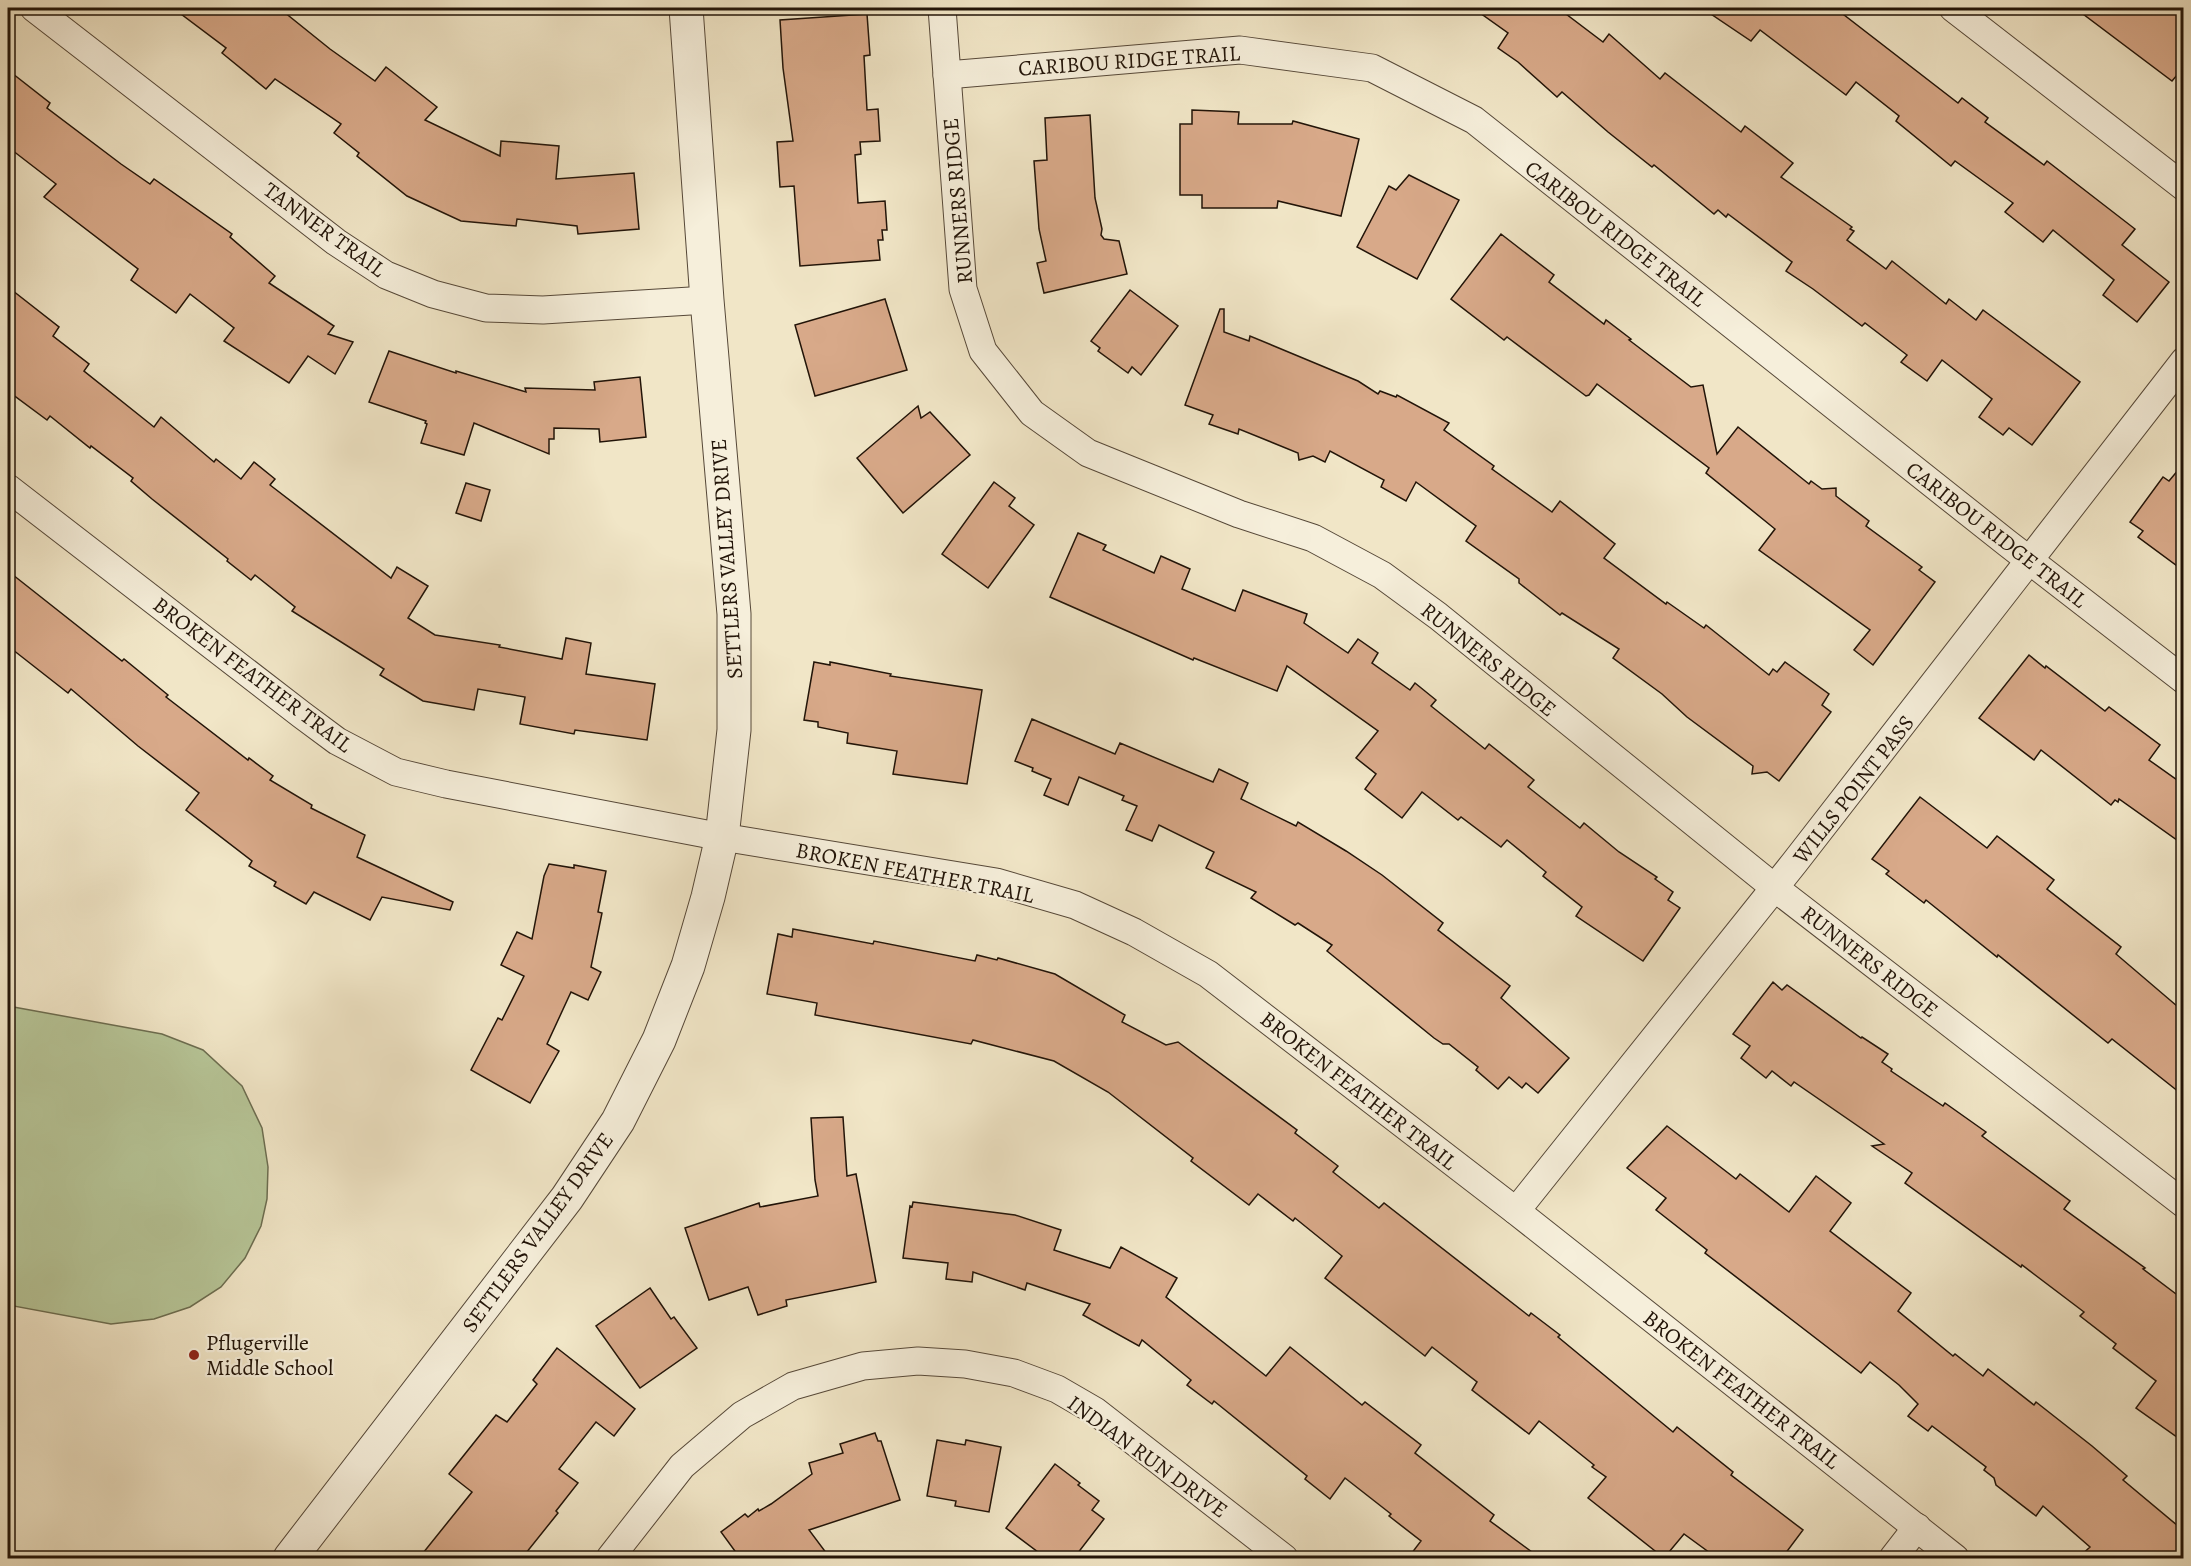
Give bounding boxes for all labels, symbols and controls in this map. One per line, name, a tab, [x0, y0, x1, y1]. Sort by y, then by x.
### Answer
street label: CARIBOU RIDGE TRAIL	[1017, 38, 1242, 84]
street label: RUNNERS RIDGE	[936, 117, 980, 285]
street label: CARIBOU RIDGE TRAIL	[1519, 154, 1713, 314]
street label: TANNER TRAIL	[257, 175, 392, 285]
street label: SETTLERS VALLEY DRIVE	[704, 438, 750, 680]
street label: CARIBOU RIDGE TRAIL	[1900, 455, 2094, 615]
street label: BROKEN FEATHER TRAIL	[147, 590, 359, 760]
street label: RUNNERS RIDGE	[1414, 596, 1563, 724]
street label: WILLS POINT PASS	[1786, 709, 1921, 871]
street label: BROKEN FEATHER TRAIL	[793, 835, 1037, 911]
street label: RUNNERS RIDGE	[1795, 899, 1944, 1025]
street label: BROKEN FEATHER TRAIL	[1254, 1004, 1464, 1178]
street label: SETTLERS VALLEY DRIVE	[455, 1126, 621, 1339]
street label: BROKEN FEATHER TRAIL	[1637, 1303, 1847, 1477]
place label: Pflugerville Middle School	[206, 1328, 333, 1383]
marker: Pflugerville Middle School	[187, 1348, 201, 1362]
street label: INDIAN RUN DRIVE	[1061, 1388, 1234, 1525]

